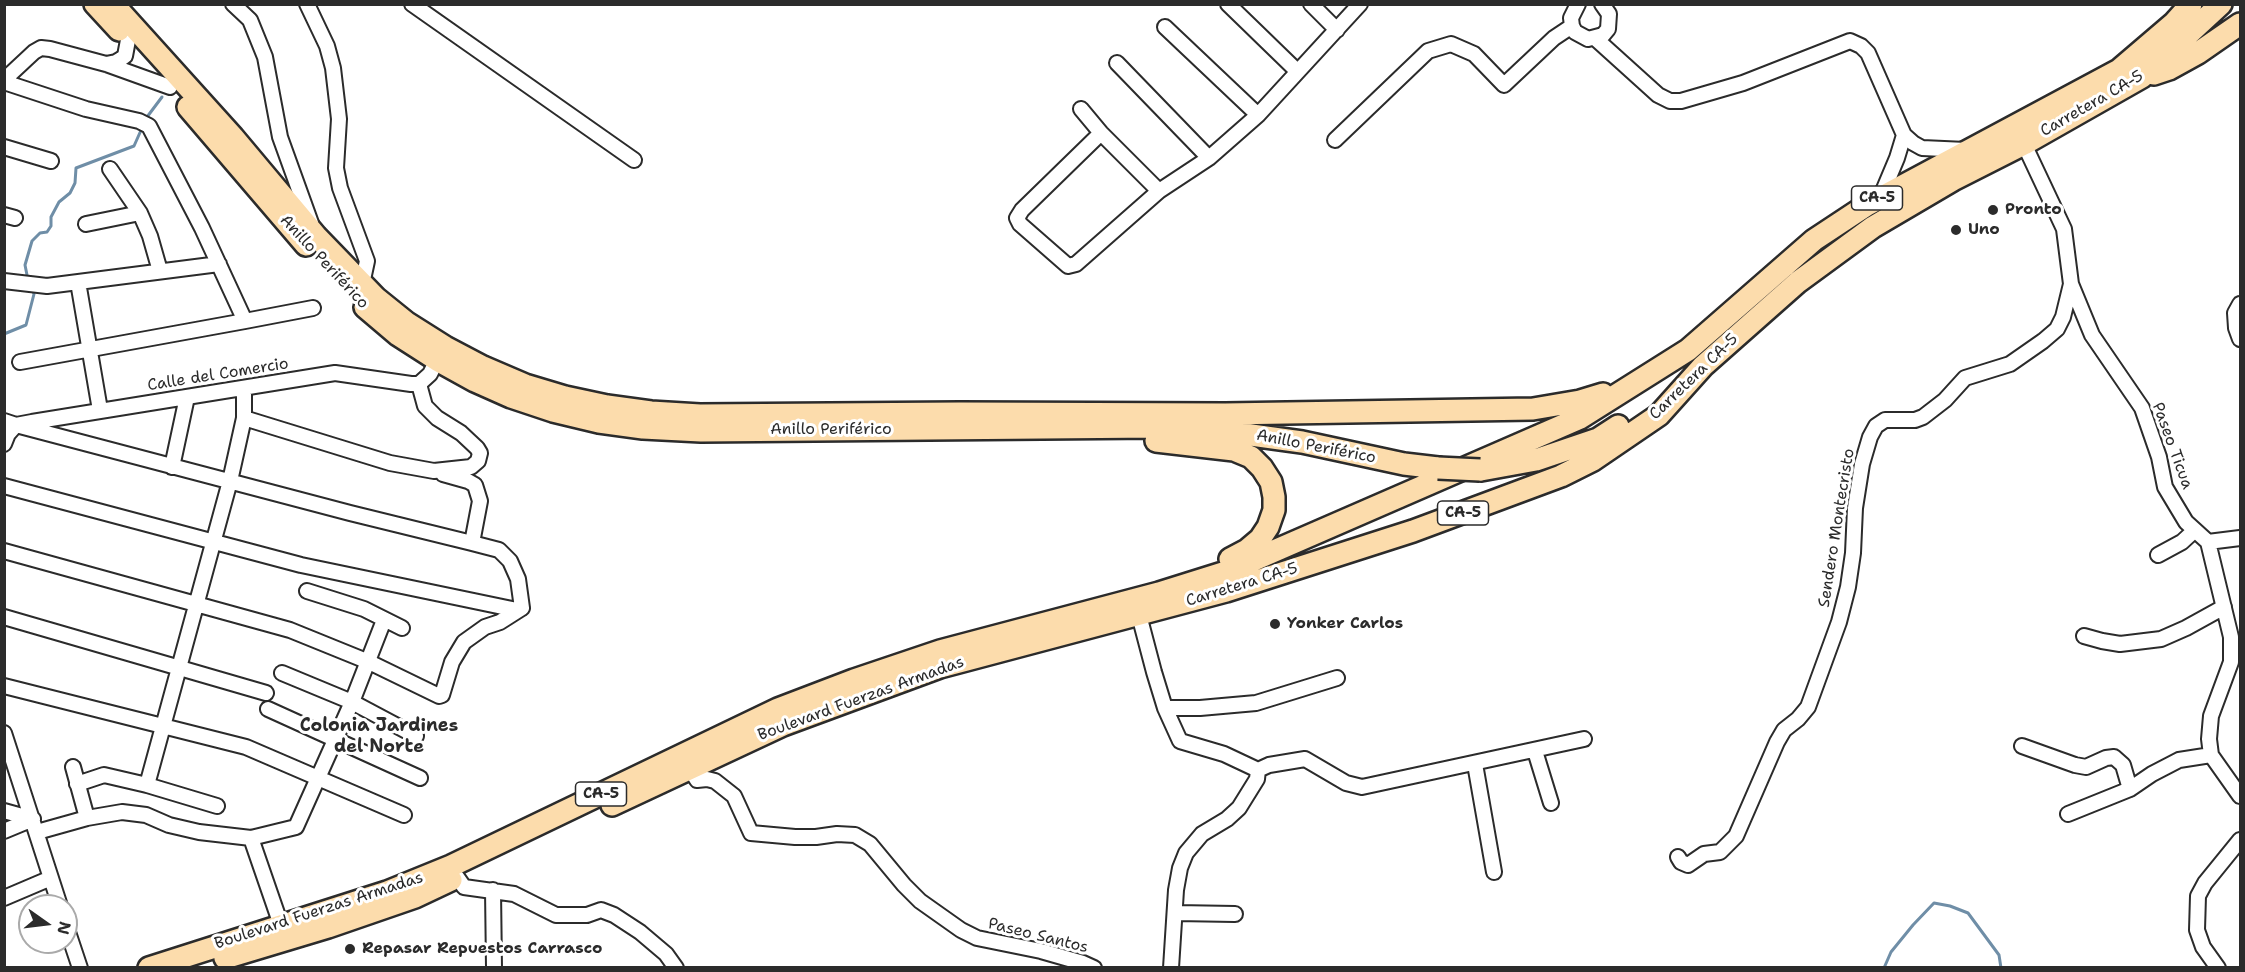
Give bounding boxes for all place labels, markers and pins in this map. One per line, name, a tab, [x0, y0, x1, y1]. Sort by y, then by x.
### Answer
place label: Pronto	[2005, 200, 2062, 220]
marker: Pronto	[1986, 203, 2000, 217]
place label: Uno	[1968, 220, 2000, 240]
marker: Uno	[1949, 223, 1963, 237]
place label: Yonker Carlos	[1287, 614, 1403, 634]
marker: Yonker Carlos	[1268, 617, 1282, 631]
place label: Repasar Repuestos Carrasco	[362, 939, 602, 959]
marker: Repasar Repuestos Carrasco	[343, 942, 357, 956]

